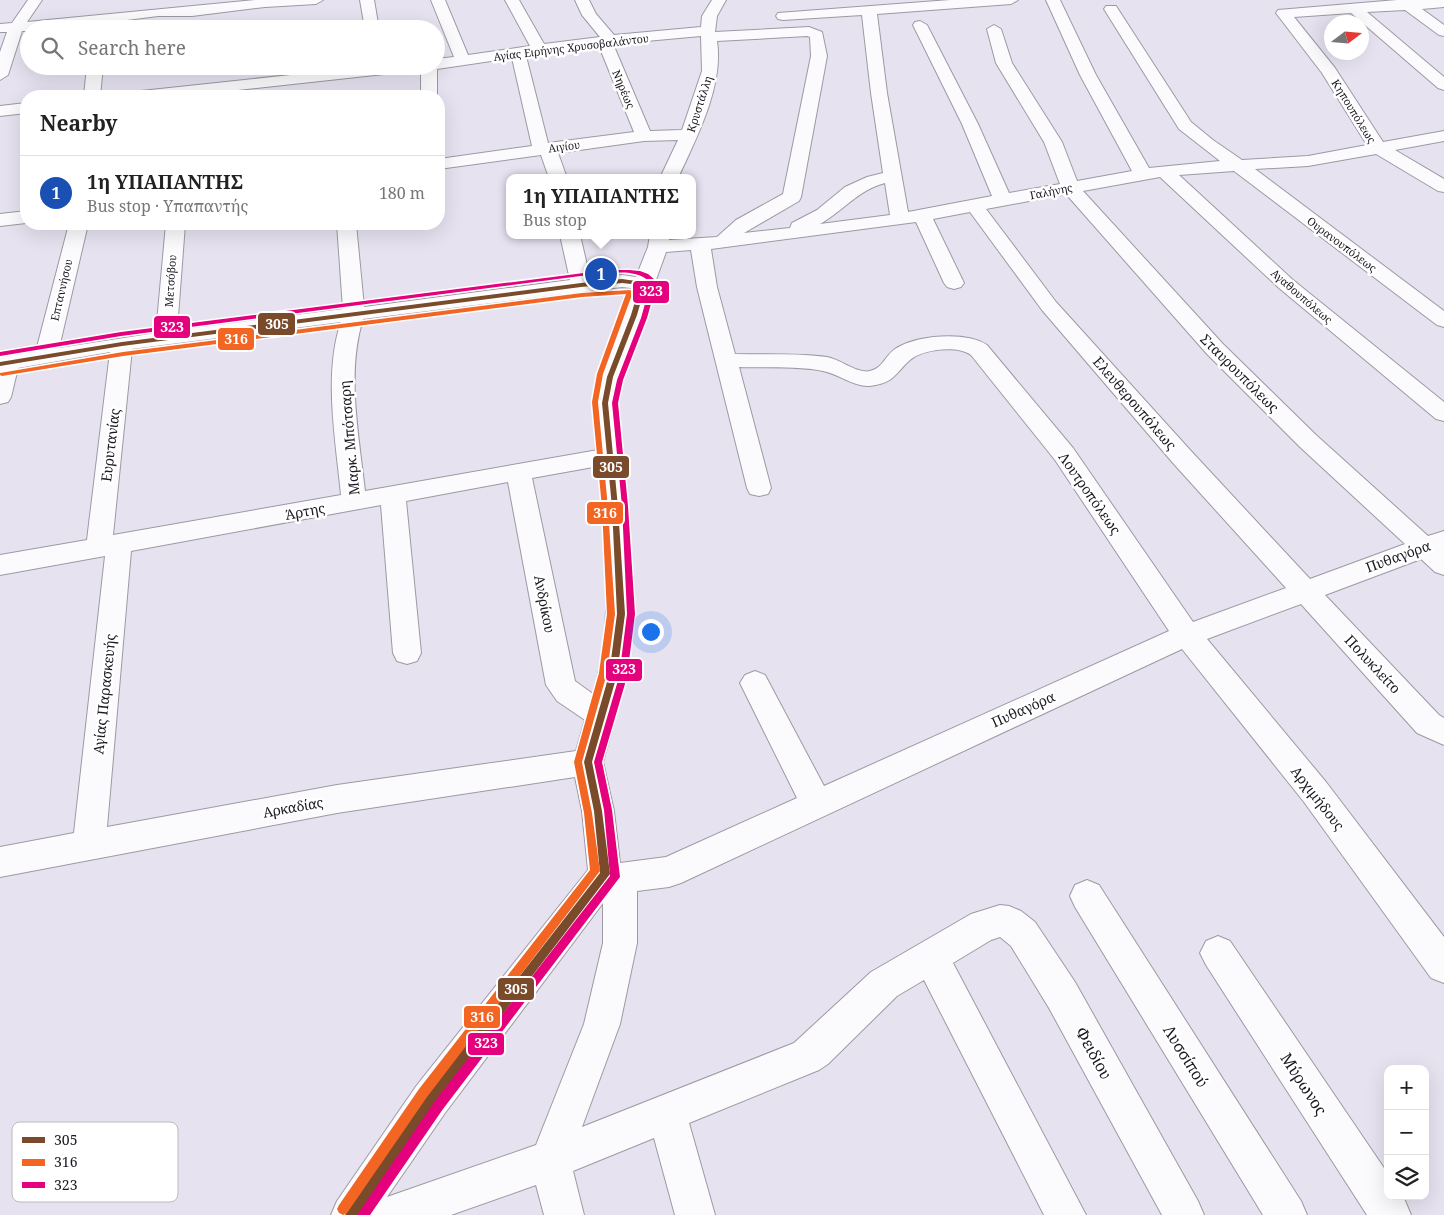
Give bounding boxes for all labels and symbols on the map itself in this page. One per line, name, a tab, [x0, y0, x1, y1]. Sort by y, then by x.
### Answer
north arrow	[1324, 15, 1369, 60]
street label: Αγίας Ειρήνης Χρυσοβαλάντου	[492, 30, 650, 64]
street label: Νηρέως	[609, 67, 639, 111]
street label: Κρυστάλλη	[683, 74, 715, 134]
street label: Κηπουπόλεως	[1328, 76, 1380, 146]
street label: Αιγίου	[547, 137, 581, 155]
street label: Γαλήνης	[1028, 180, 1074, 202]
street label: Ουρανουπόλεως	[1304, 213, 1380, 275]
street label: Μετσόβου	[161, 254, 179, 308]
pin: 1	[585, 255, 617, 293]
street label: Επταννήσου	[47, 257, 75, 322]
street label: Αγαθουπόλεως	[1268, 265, 1336, 327]
line badge: 323	[632, 280, 670, 304]
text: 323	[639, 281, 663, 300]
line badge: 305	[257, 312, 296, 336]
text: 305	[265, 314, 289, 333]
line badge: 323	[153, 315, 191, 339]
text: 323	[160, 317, 184, 336]
line badge: 316	[217, 327, 255, 351]
text: 316	[224, 329, 248, 348]
street label: Σταυρουπόλεως	[1197, 330, 1284, 417]
street label: Ελευθερουπόλεως	[1089, 352, 1181, 454]
street label: Μαρκ. Μπότσαρη	[335, 380, 363, 496]
street label: Ευρυτανίας	[96, 407, 124, 483]
street label: Λουτροπόλεως	[1055, 448, 1126, 538]
line badge: 305	[592, 455, 630, 479]
text: 305	[599, 457, 623, 476]
street label: Άρτης	[284, 498, 327, 524]
line badge: 316	[586, 501, 624, 525]
text: 316	[593, 503, 617, 522]
street label: Πυθαγόρα	[1363, 535, 1433, 577]
street label: Ανδρίκου	[530, 573, 560, 635]
your location	[638, 619, 664, 645]
street label: Πολυκλείτο	[1341, 630, 1405, 698]
street label: Αγίας Παρασκευής	[88, 633, 120, 755]
line badge: 323	[605, 658, 643, 682]
text: 323	[612, 659, 636, 678]
street label: Πυθαγόρα	[988, 687, 1058, 731]
street label: Αρχιμήδους	[1287, 762, 1349, 834]
street label: Αρκαδίας	[261, 792, 325, 822]
line badge: 305	[497, 977, 535, 1001]
text: 305	[504, 979, 528, 998]
line badge: 316	[463, 1005, 501, 1029]
text: 316	[470, 1007, 494, 1026]
street label: Λυσσίπού	[1158, 1021, 1214, 1091]
street label: Φειδίου	[1071, 1023, 1117, 1083]
line badge: 323	[467, 1032, 505, 1056]
text: 323	[474, 1033, 498, 1052]
street label: Μύρωνος	[1276, 1049, 1332, 1120]
legend	[12, 1122, 178, 1202]
text: 305	[54, 1130, 77, 1149]
text: 316	[54, 1152, 78, 1171]
text: 323	[54, 1175, 78, 1194]

